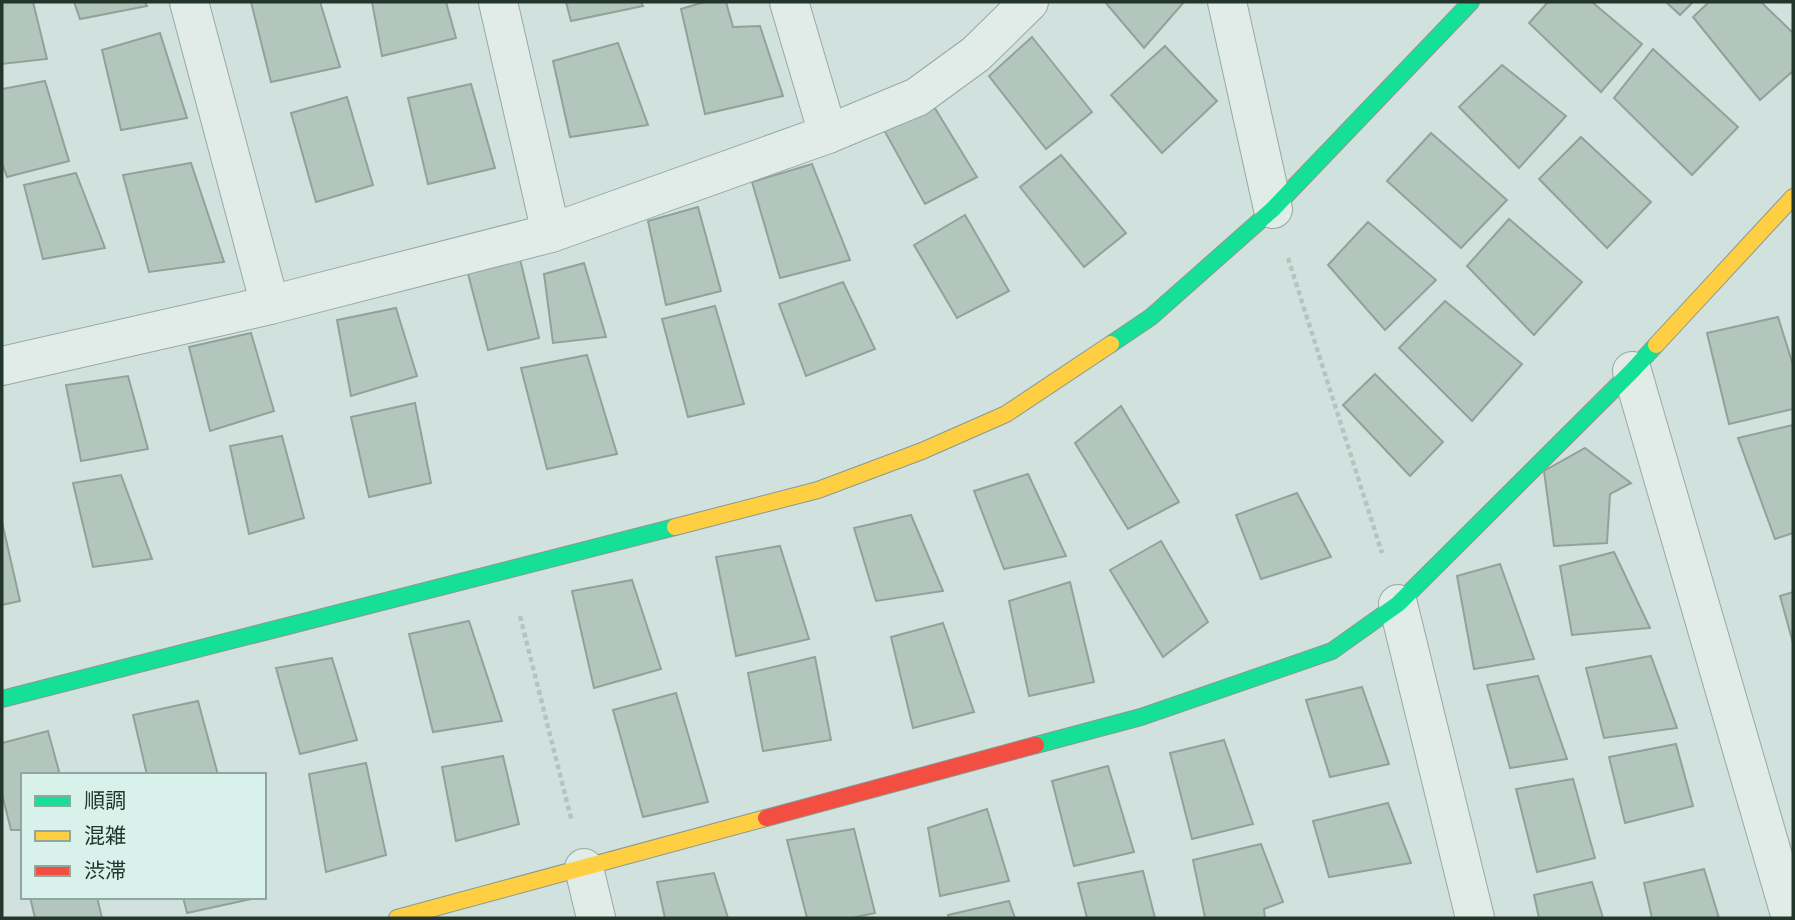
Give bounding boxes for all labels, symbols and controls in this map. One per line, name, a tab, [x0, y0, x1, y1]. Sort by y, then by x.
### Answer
legend	[21, 773, 266, 899]
text: 順調	[84, 786, 126, 815]
text: 混雑	[84, 821, 126, 850]
text: 渋滞	[84, 856, 126, 885]

